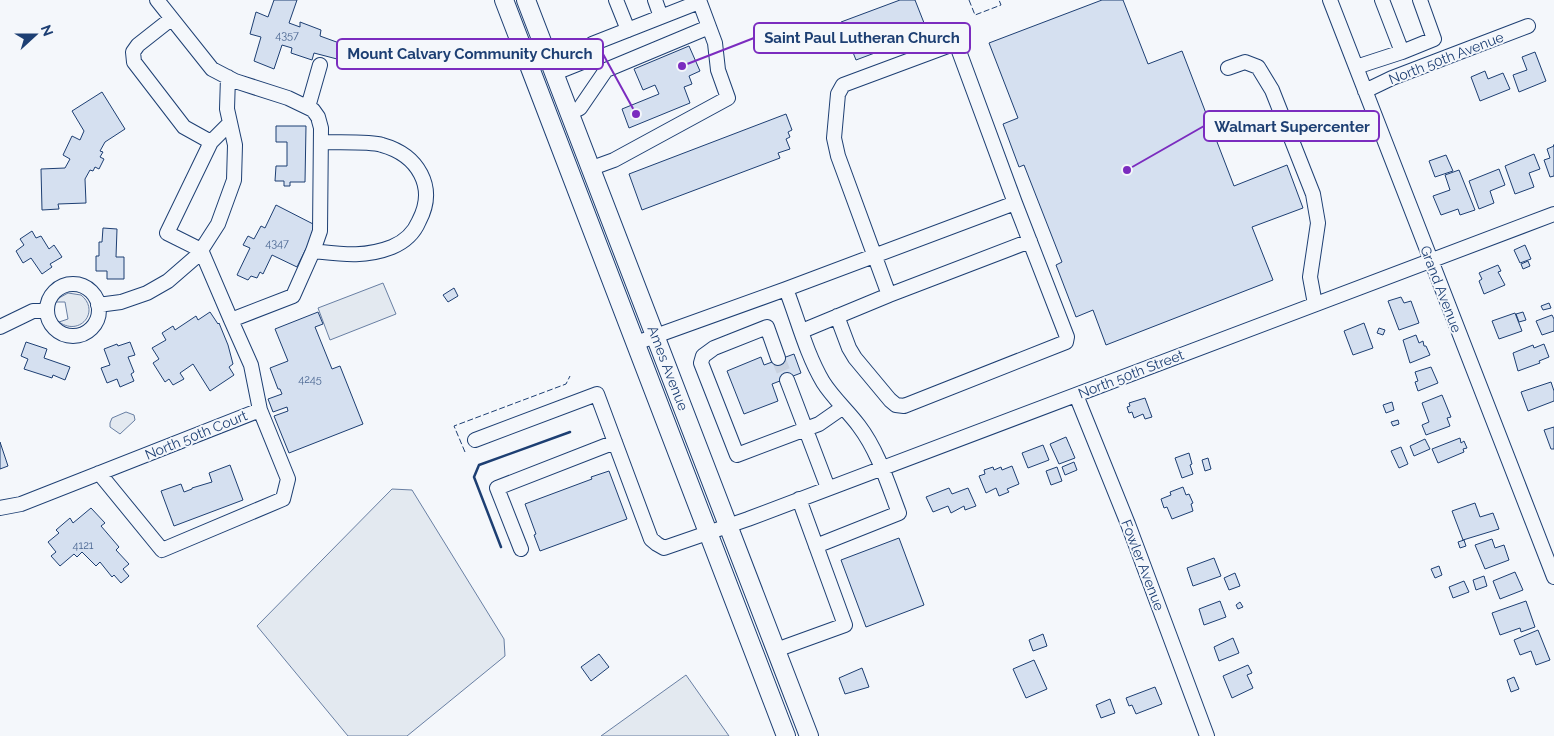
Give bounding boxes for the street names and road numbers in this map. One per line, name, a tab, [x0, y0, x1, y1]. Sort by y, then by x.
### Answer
street label: North 50th Avenue	[1386, 29, 1506, 87]
street label: Grand Avenue	[1417, 243, 1465, 335]
street label: Ames Avenue	[644, 323, 692, 413]
street label: North 50th Street	[1076, 346, 1186, 402]
street label: North 50th Court	[143, 407, 250, 463]
street label: Fowler Avenue	[1118, 517, 1168, 613]

